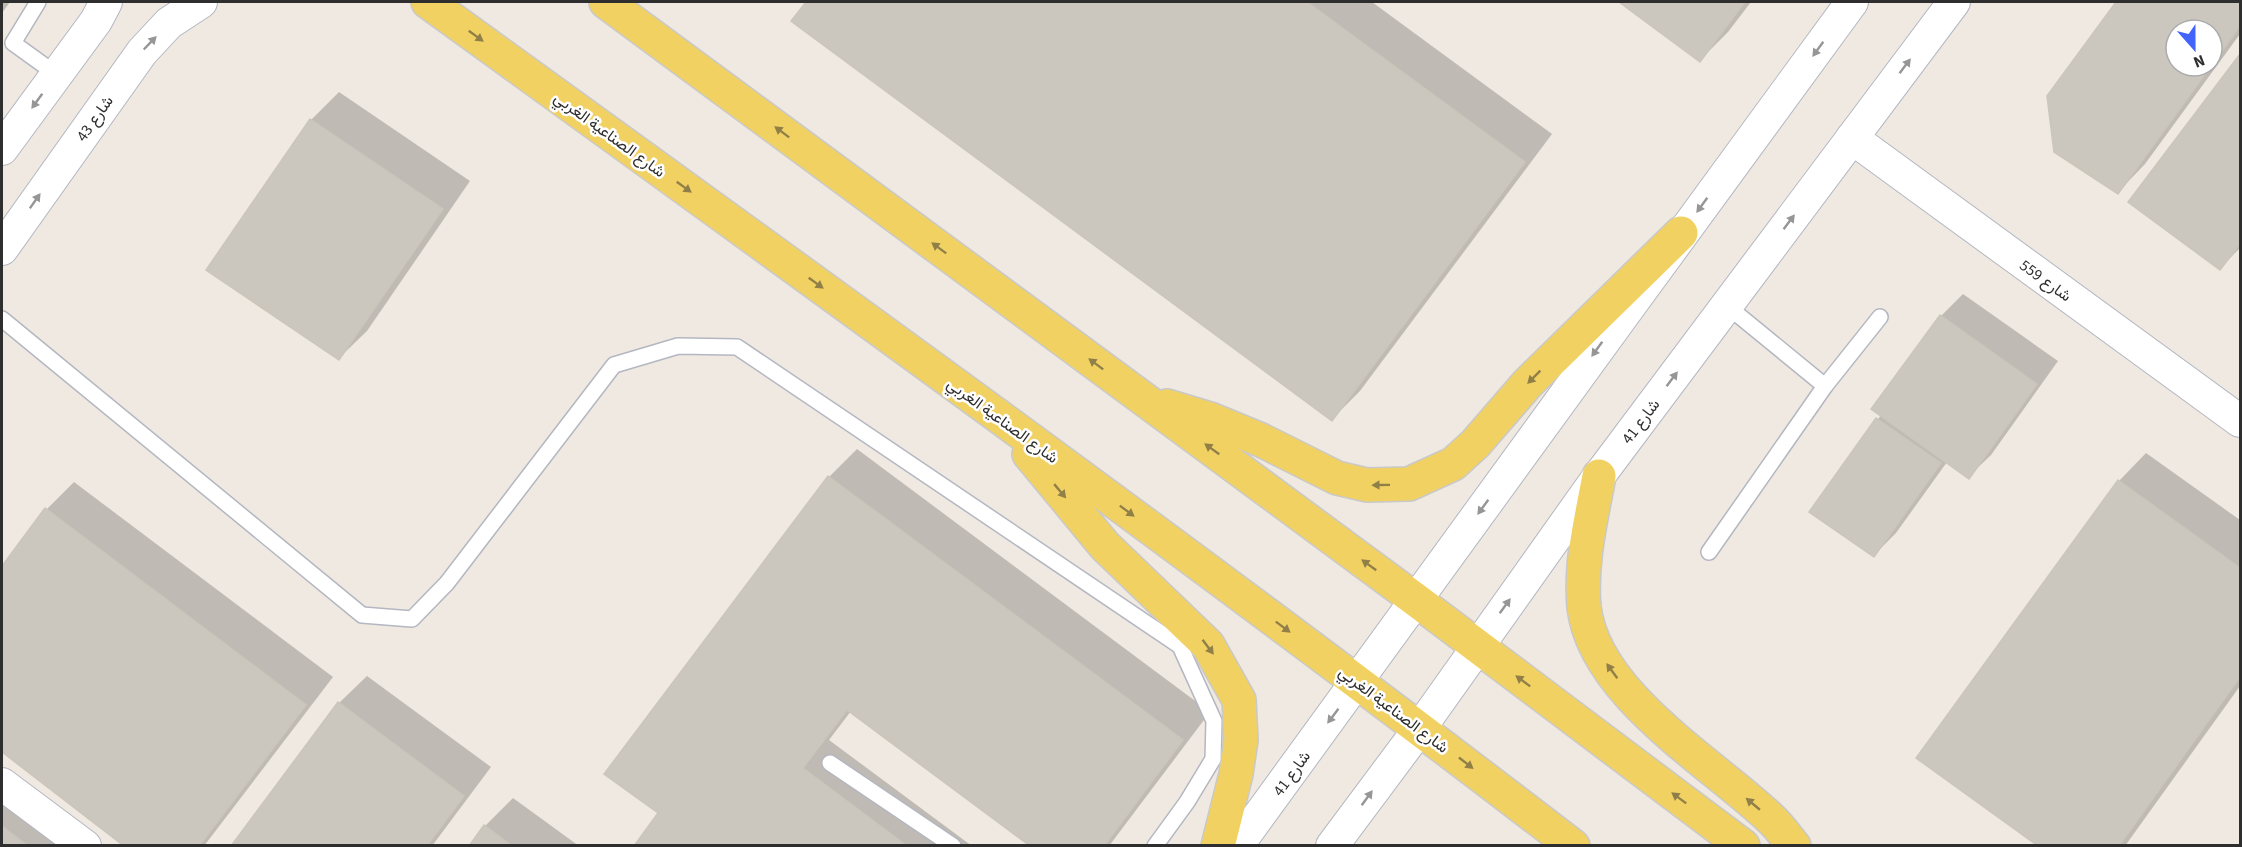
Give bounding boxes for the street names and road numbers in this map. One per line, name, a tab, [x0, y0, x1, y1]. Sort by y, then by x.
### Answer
street label: شارع الصناعية الغربي	[548, 87, 669, 184]
street label: شارع 43	[71, 91, 119, 146]
street label: شارع 559	[2015, 254, 2076, 307]
street label: شارع الصناعية الغربي	[941, 373, 1062, 470]
street label: شارع 41	[1617, 394, 1665, 449]
street label: شارع الصناعية الغربي	[1333, 661, 1453, 760]
street label: شارع 41	[1268, 746, 1316, 801]

